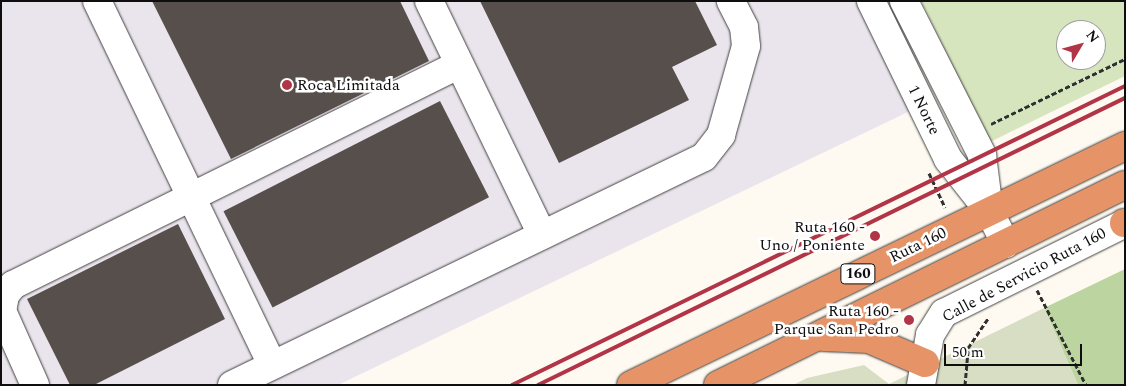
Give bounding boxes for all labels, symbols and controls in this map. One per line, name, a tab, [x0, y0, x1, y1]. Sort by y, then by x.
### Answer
north arrow	[1056, 20, 1106, 70]
text: N	[1081, 25, 1104, 47]
place label: Roca Limitada	[297, 75, 400, 95]
marker: Roca Limitada	[281, 79, 293, 91]
street label: 1 Norte	[904, 82, 944, 138]
place label: Ruta 160 - Uno / Poniente	[759, 217, 865, 255]
street label: Ruta 160	[886, 223, 950, 267]
street label: Calle de Servicio Ruta 160	[939, 224, 1109, 326]
marker: Ruta 160 - Uno / Poniente	[869, 230, 881, 242]
road number: 160	[839, 262, 877, 286]
place label: Ruta 160 - Parque San Pedro	[774, 301, 899, 339]
marker: Ruta 160 - Parque San Pedro	[903, 314, 915, 326]
scale bar	[946, 334, 1084, 366]
text: 50 m	[952, 341, 984, 364]

